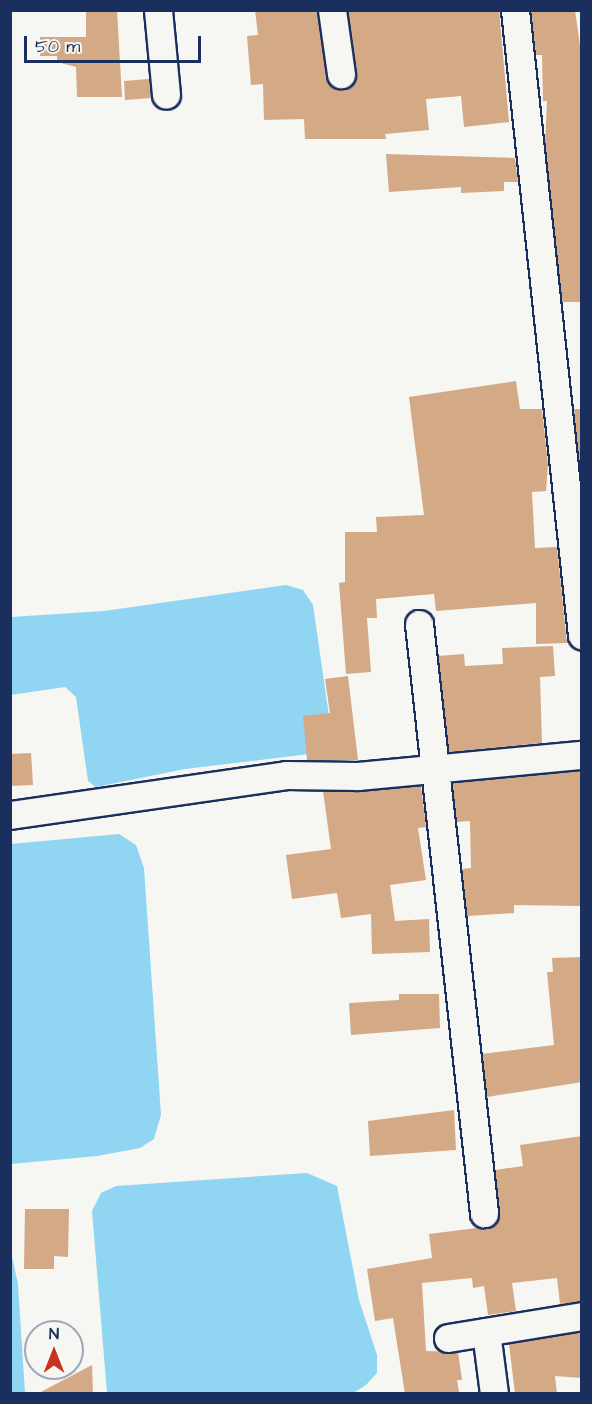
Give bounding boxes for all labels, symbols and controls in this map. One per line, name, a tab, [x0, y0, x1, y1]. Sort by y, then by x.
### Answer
scale bar	[27, 24, 204, 62]
text: 50 m	[35, 34, 80, 59]
north arrow	[24, 1320, 84, 1380]
text: N	[49, 1323, 59, 1345]

